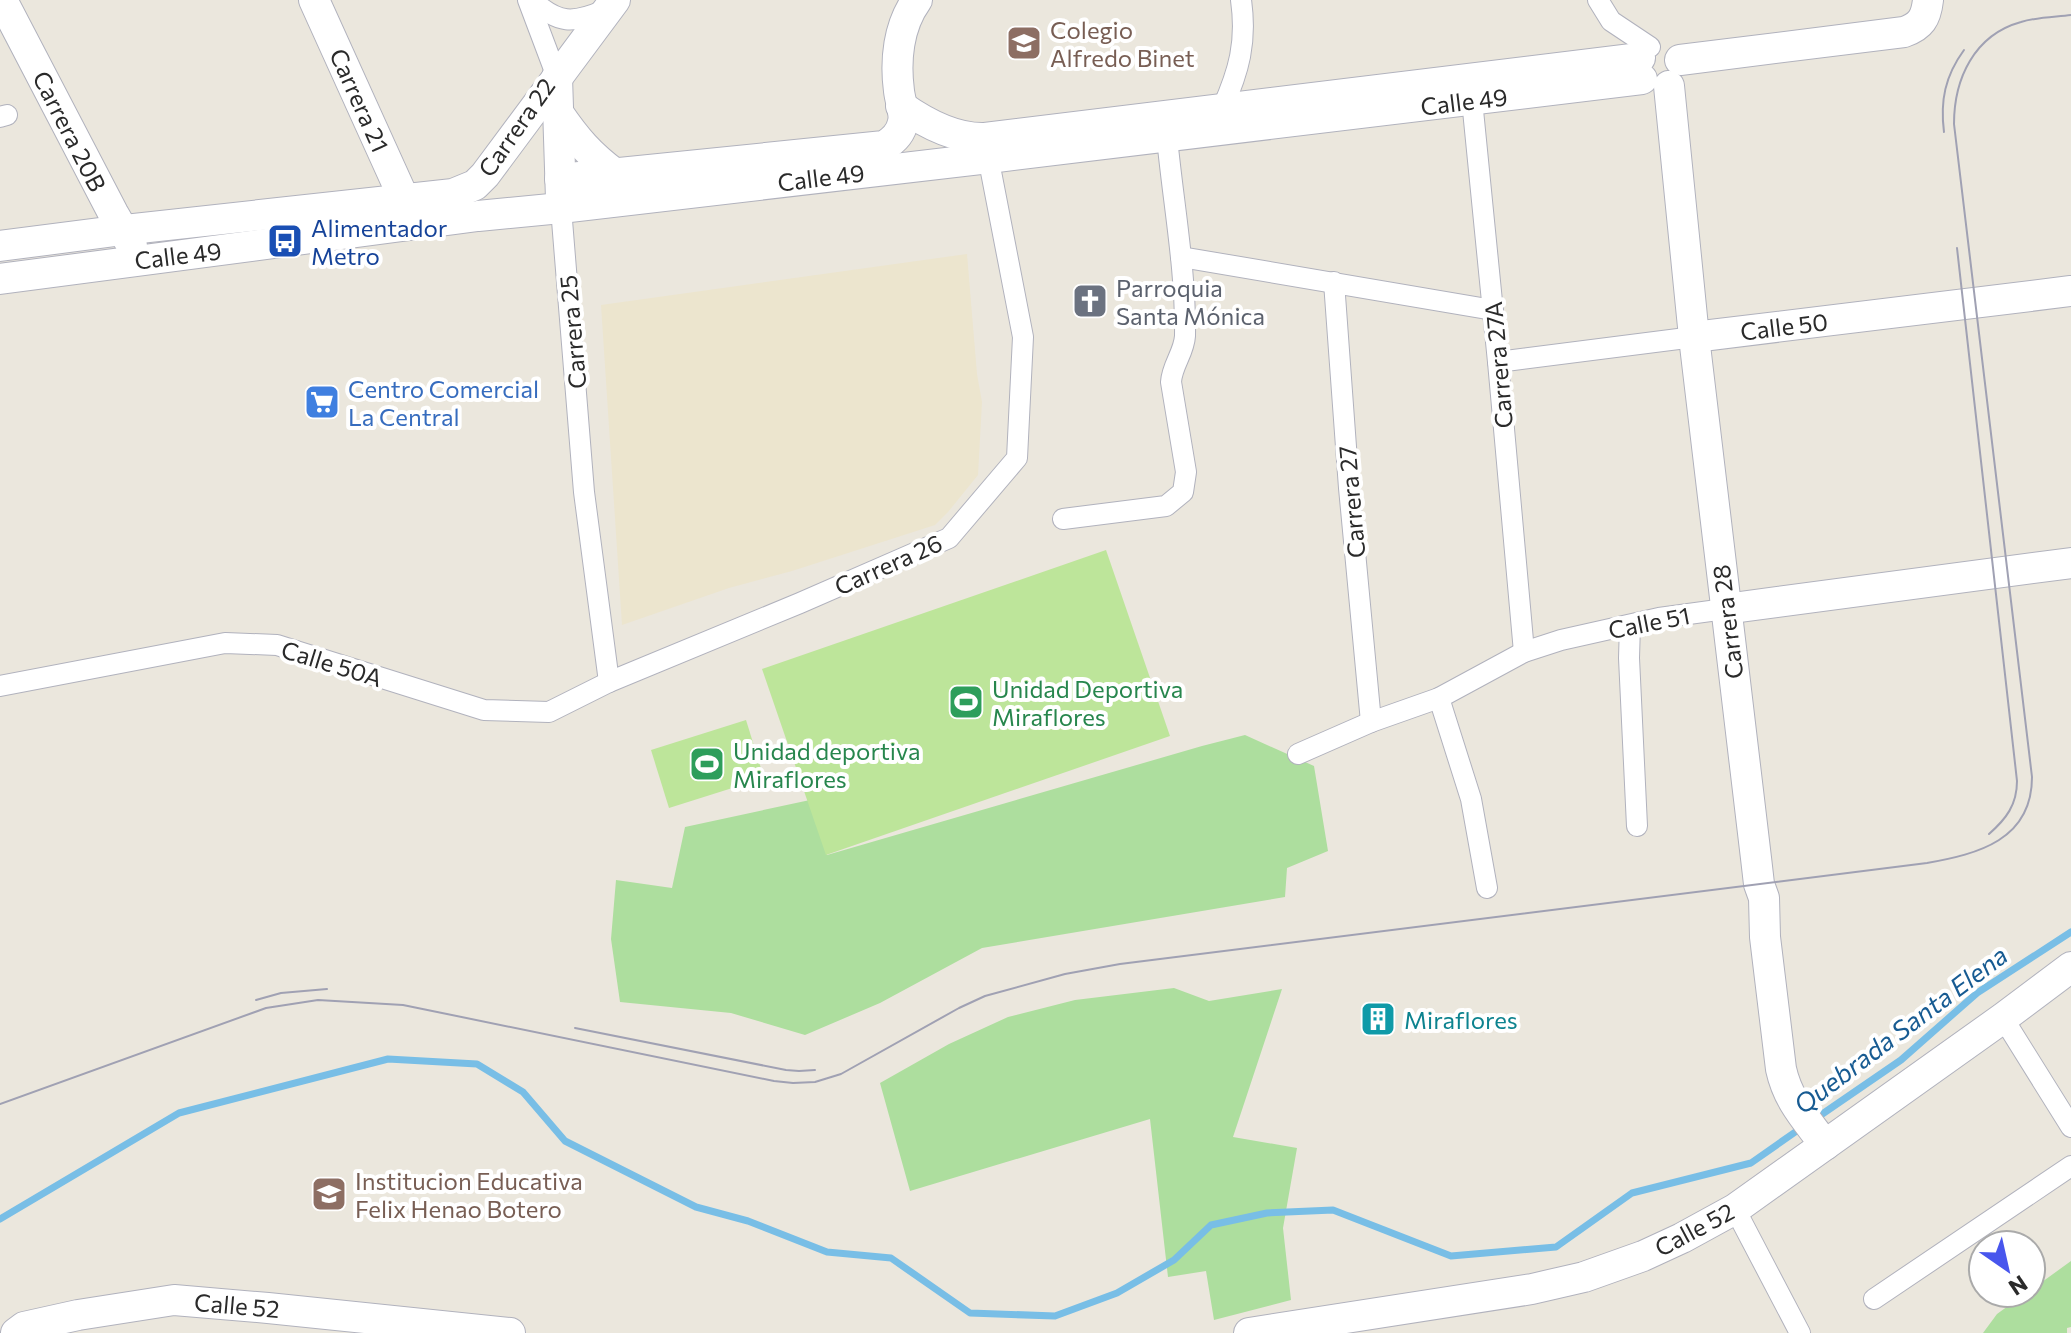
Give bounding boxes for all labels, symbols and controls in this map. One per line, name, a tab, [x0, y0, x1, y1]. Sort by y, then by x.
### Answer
place label: Colegio Alfredo Binet	[1050, 15, 1195, 72]
school or university icon: Colegio Alfredo Binet	[1005, 24, 1043, 62]
street label: Carrera 21	[324, 44, 396, 156]
street label: Carrera 20B	[27, 66, 113, 196]
street label: Carrera 22	[472, 72, 560, 182]
street label: Calle 49	[1419, 81, 1509, 121]
street label: Calle 49	[776, 157, 866, 197]
place label: Alimentador Metro	[311, 213, 448, 270]
bus stop icon: Alimentador Metro	[266, 222, 304, 260]
street label: Calle 49	[133, 235, 223, 275]
place label: Parroquia Santa Mónica	[1116, 273, 1265, 330]
street label: Carrera 25	[553, 274, 591, 390]
church icon: Parroquia Santa Mónica	[1071, 282, 1109, 320]
street label: Carrera 27A	[1478, 300, 1518, 430]
street label: Calle 50	[1739, 306, 1829, 346]
place label: Centro Comercial La Central	[348, 374, 539, 431]
supermarket icon: Centro Comercial La Central	[303, 383, 341, 421]
street label: Carrera 27	[1332, 445, 1370, 559]
street label: Carrera 26	[830, 527, 946, 601]
street label: Carrera 28	[1706, 563, 1748, 681]
street label: Calle 51	[1606, 600, 1692, 644]
street label: Calle 50A	[278, 634, 386, 692]
place label: Unidad Deportiva Miraflores	[992, 674, 1183, 731]
sports icon: Unidad Deportiva Miraflores	[947, 683, 985, 721]
place label: Unidad deportiva Miraflores	[733, 736, 921, 793]
sports icon: Unidad deportiva Miraflores	[688, 745, 726, 783]
water label: Quebrada Santa Elena	[1787, 939, 2013, 1119]
building icon: Miraflores	[1359, 1000, 1397, 1038]
place label: Miraflores	[1404, 1005, 1518, 1034]
place label: Institucion Educativa Felix Henao Botero	[355, 1166, 583, 1223]
school or university icon: Institucion Educativa Felix Henao Botero	[310, 1175, 348, 1213]
street label: Calle 52	[1649, 1196, 1739, 1262]
north arrow	[1967, 1229, 2047, 1309]
text: N	[2004, 1270, 2033, 1302]
street label: Calle 52	[193, 1287, 281, 1323]

